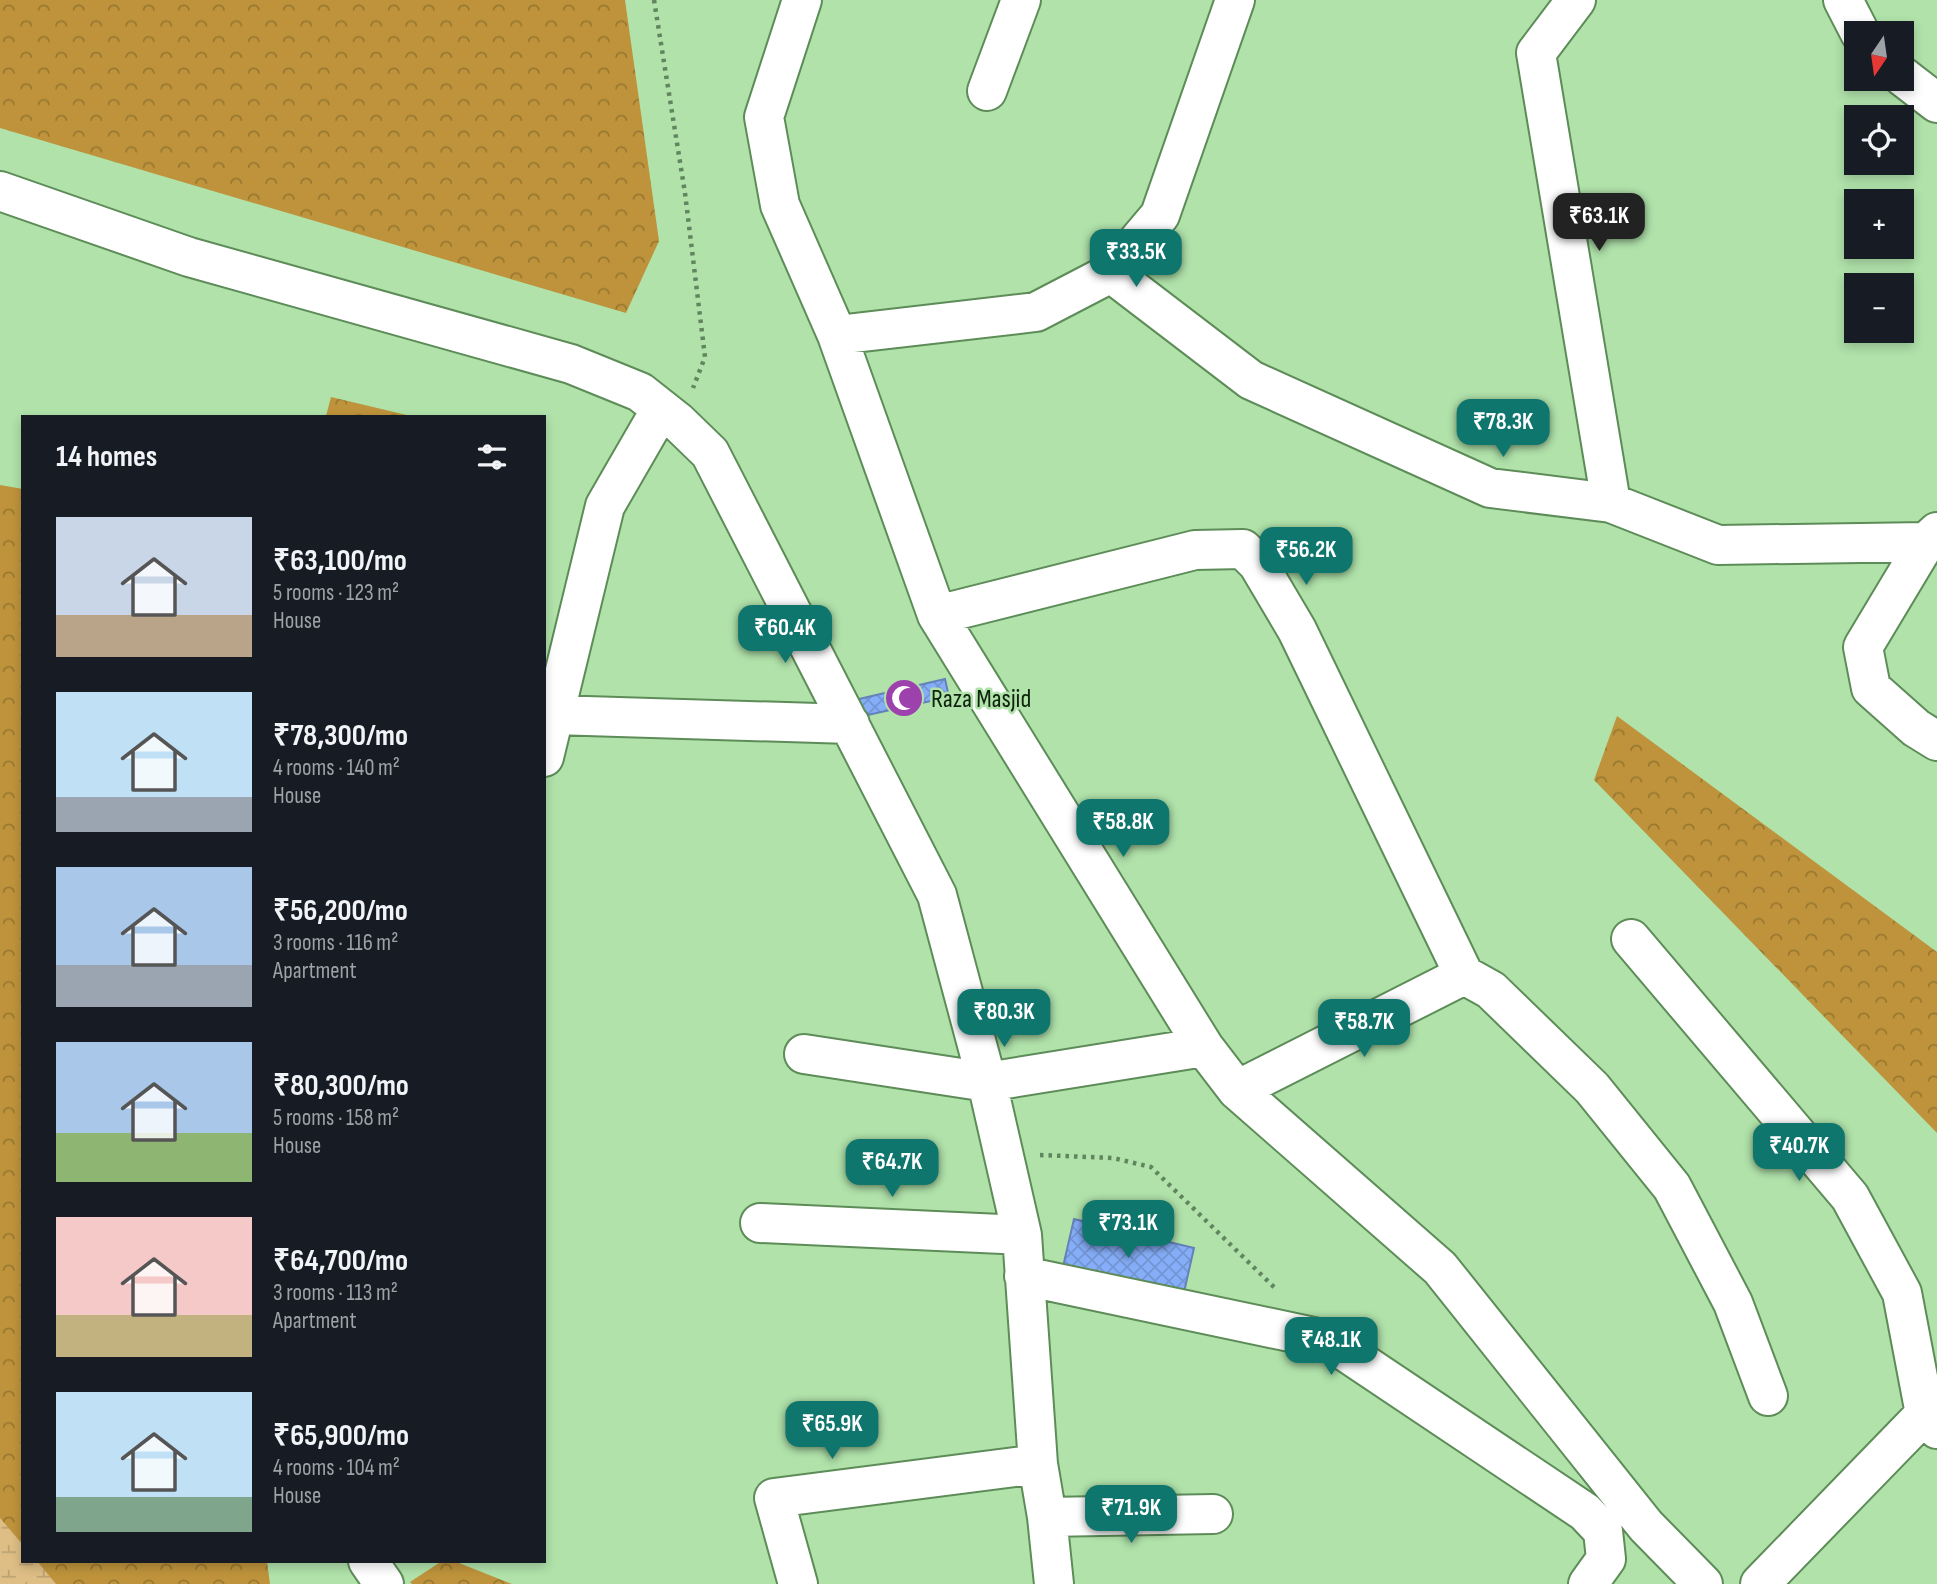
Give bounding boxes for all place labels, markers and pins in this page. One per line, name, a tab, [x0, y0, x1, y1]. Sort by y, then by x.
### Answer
pin: ₹63.1K	[1542, 194, 1656, 253]
pin: ₹33.5K	[1079, 230, 1193, 289]
pin: ₹78.3K	[1446, 400, 1560, 459]
pin: ₹56.2K	[1249, 528, 1363, 587]
pin: ₹60.4K	[728, 606, 842, 665]
mosque icon: Raza Masjid	[883, 677, 925, 719]
place label: Raza Masjid	[931, 684, 1031, 715]
pin: ₹58.8K	[1066, 800, 1180, 859]
pin: ₹80.3K	[947, 990, 1061, 1049]
pin: ₹58.7K	[1307, 1000, 1421, 1059]
pin: ₹40.7K	[1742, 1124, 1856, 1183]
pin: ₹64.7K	[835, 1140, 949, 1199]
pin: ₹73.1K	[1071, 1200, 1185, 1260]
pin: ₹48.1K	[1274, 1318, 1388, 1377]
pin: ₹65.9K	[775, 1402, 889, 1461]
pin: ₹71.9K	[1074, 1486, 1188, 1545]

